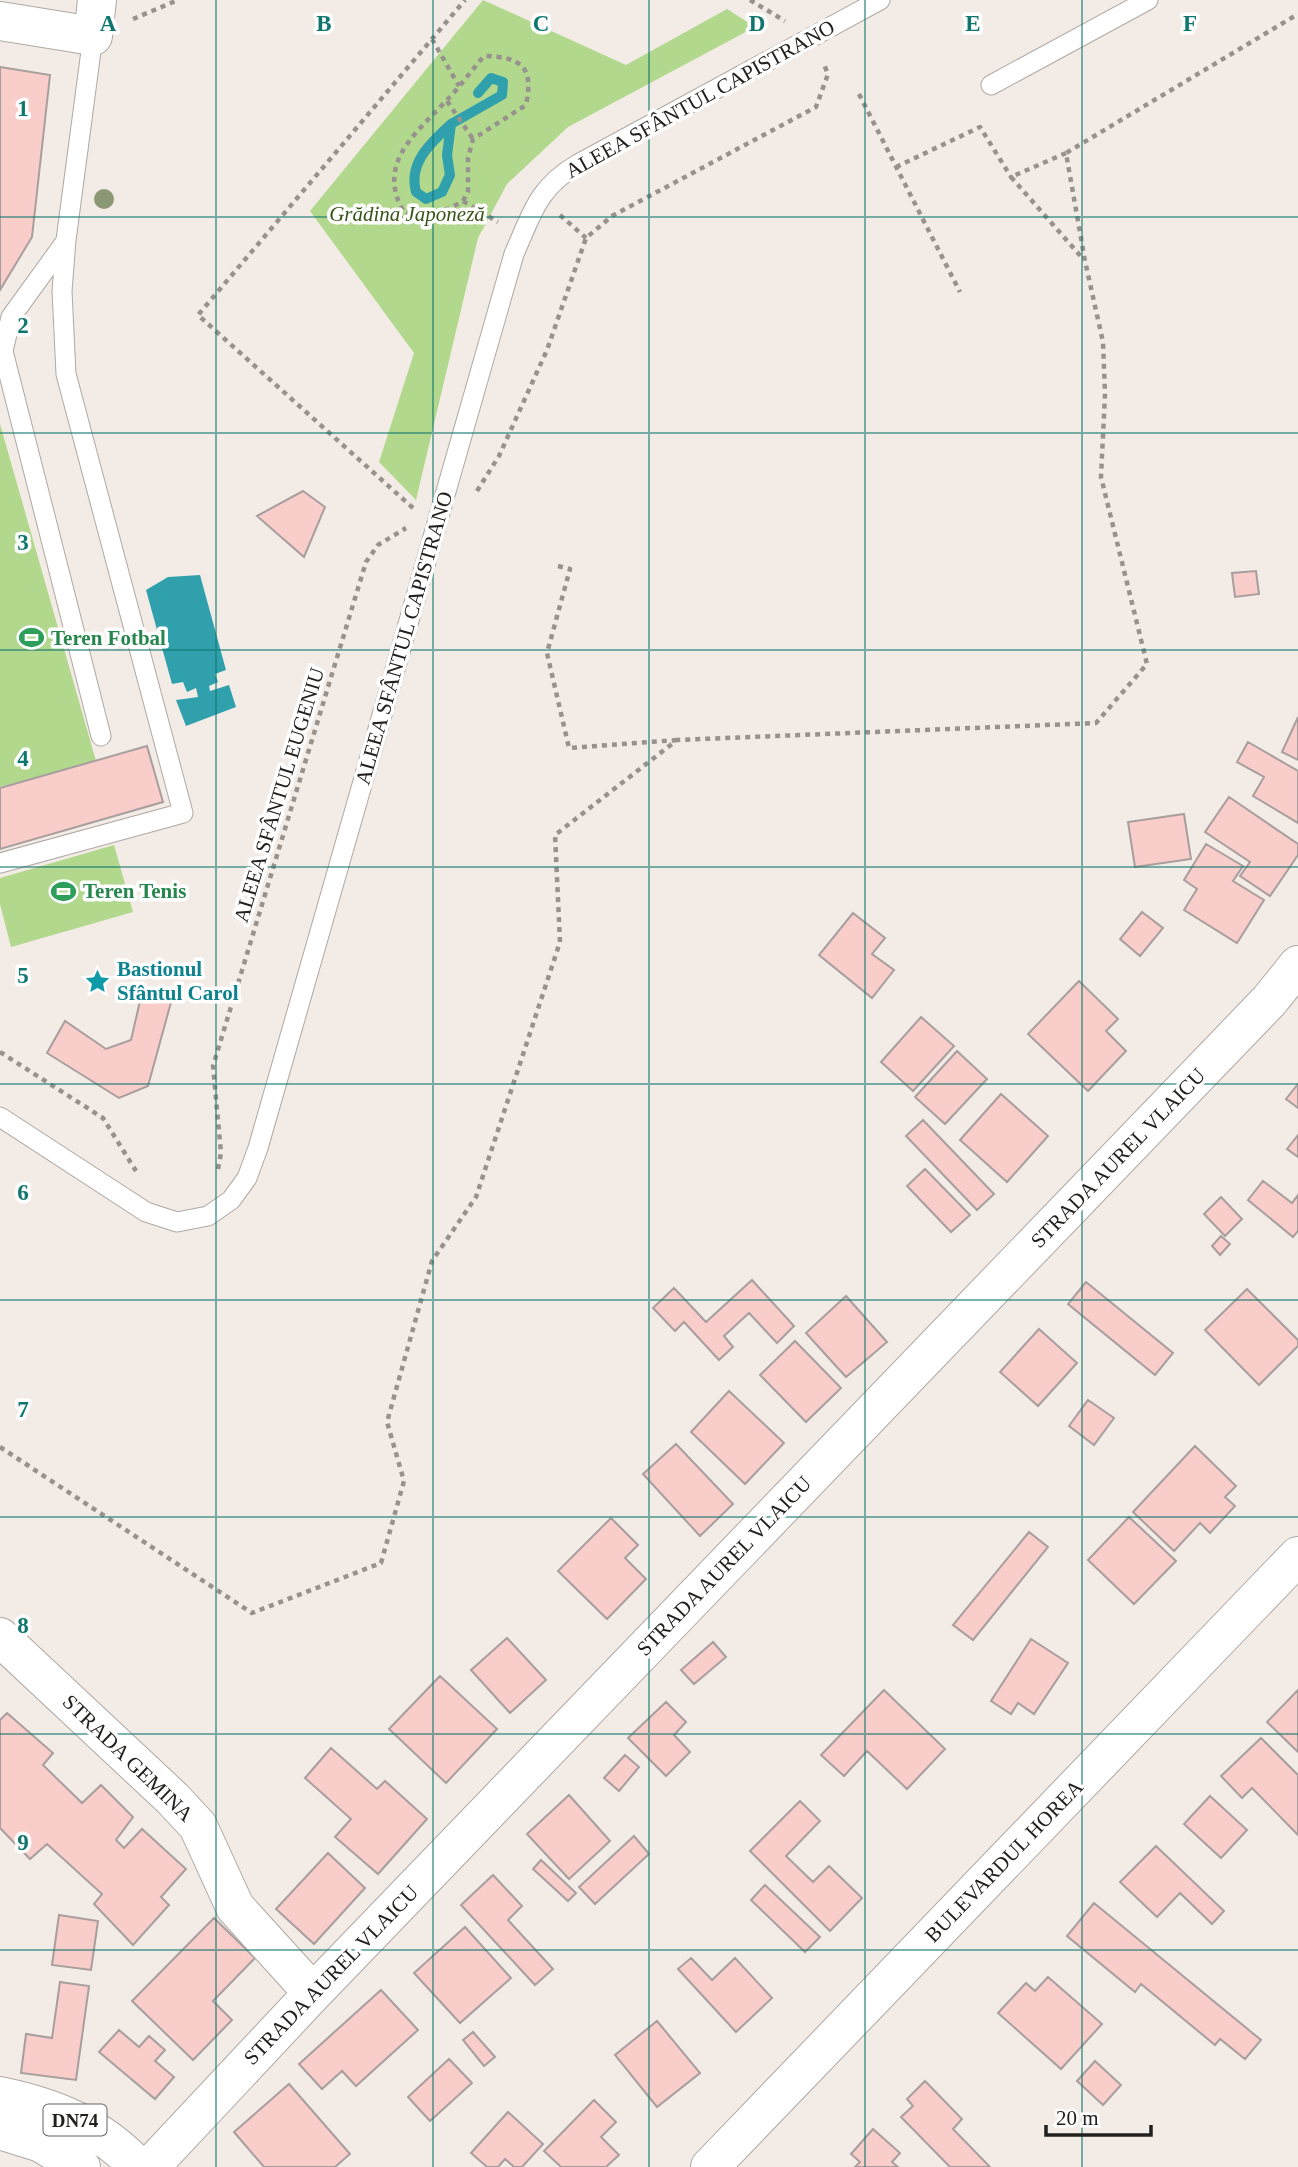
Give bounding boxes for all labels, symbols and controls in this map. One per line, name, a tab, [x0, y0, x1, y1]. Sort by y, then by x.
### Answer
text: A	[100, 11, 117, 36]
text: B	[316, 11, 332, 36]
text: C	[533, 11, 549, 36]
text: D	[749, 11, 765, 36]
text: E	[965, 11, 981, 36]
text: F	[1183, 11, 1197, 36]
street label: ALEEA SFÂNTUL CAPISTRANO	[561, 15, 839, 183]
text: 1	[17, 96, 29, 121]
park label: Grădina Japoneză	[329, 202, 485, 226]
text: 2	[17, 313, 29, 338]
street label: ALEEA SFÂNTUL CAPISTRANO	[351, 489, 457, 787]
text: 3	[17, 530, 29, 555]
sports icon: Teren Fotbal	[17, 624, 45, 652]
place label: Teren Fotbal	[51, 626, 166, 650]
street label: ALEEA SFÂNTUL EUGENIU	[229, 665, 329, 925]
text: 4	[17, 746, 29, 771]
sports icon: Teren Tenis	[49, 877, 77, 905]
place label: Teren Tenis	[83, 879, 186, 903]
place label: Bastionul Sfântul Carol	[117, 957, 239, 1005]
text: 5	[17, 963, 29, 988]
place icon: Bastionul Sfântul Carol	[83, 967, 111, 995]
street label: STRADA AUREL VLAICU	[1026, 1063, 1210, 1253]
text: 6	[17, 1180, 29, 1205]
text: 7	[17, 1397, 29, 1422]
street label: STRADA AUREL VLAICU	[632, 1471, 816, 1661]
text: 8	[17, 1613, 29, 1638]
street label: STRADA GEMINA	[58, 1690, 199, 1827]
street label: BULEVARDUL HOREA	[920, 1774, 1088, 1947]
text: 9	[17, 1830, 29, 1855]
street label: STRADA AUREL VLAICU	[239, 1880, 423, 2070]
scale bar	[1046, 2094, 1151, 2138]
road number: DN74	[43, 2104, 106, 2136]
text: 20 m	[1056, 2106, 1099, 2130]

